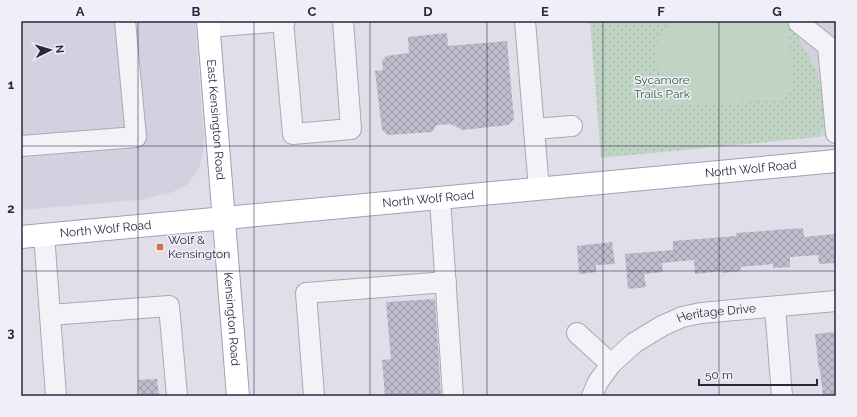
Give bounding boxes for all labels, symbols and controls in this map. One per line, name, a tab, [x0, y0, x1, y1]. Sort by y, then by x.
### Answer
text: A	[76, 4, 85, 19]
text: B	[192, 4, 201, 19]
text: C	[308, 4, 317, 19]
text: D	[423, 4, 433, 19]
text: E	[541, 4, 549, 19]
text: F	[657, 4, 665, 19]
text: G	[772, 4, 782, 19]
north arrow	[30, 30, 70, 70]
text: N	[53, 44, 66, 54]
street label: East Kensington Road	[204, 59, 228, 180]
park label: Sycamore Trails Park	[634, 73, 691, 101]
text: 1	[8, 77, 15, 92]
street label: North Wolf Road	[704, 158, 797, 180]
street label: North Wolf Road	[382, 188, 475, 210]
text: 2	[7, 201, 15, 216]
street label: North Wolf Road	[59, 218, 152, 240]
place label: Wolf & Kensington	[168, 233, 230, 261]
marker: Wolf & Kensington	[155, 242, 165, 252]
street label: Kensington Road	[221, 272, 243, 367]
street label: Heritage Drive	[675, 301, 756, 325]
text: 3	[7, 325, 15, 340]
scale bar	[699, 361, 817, 387]
text: 50 m	[705, 368, 733, 382]

